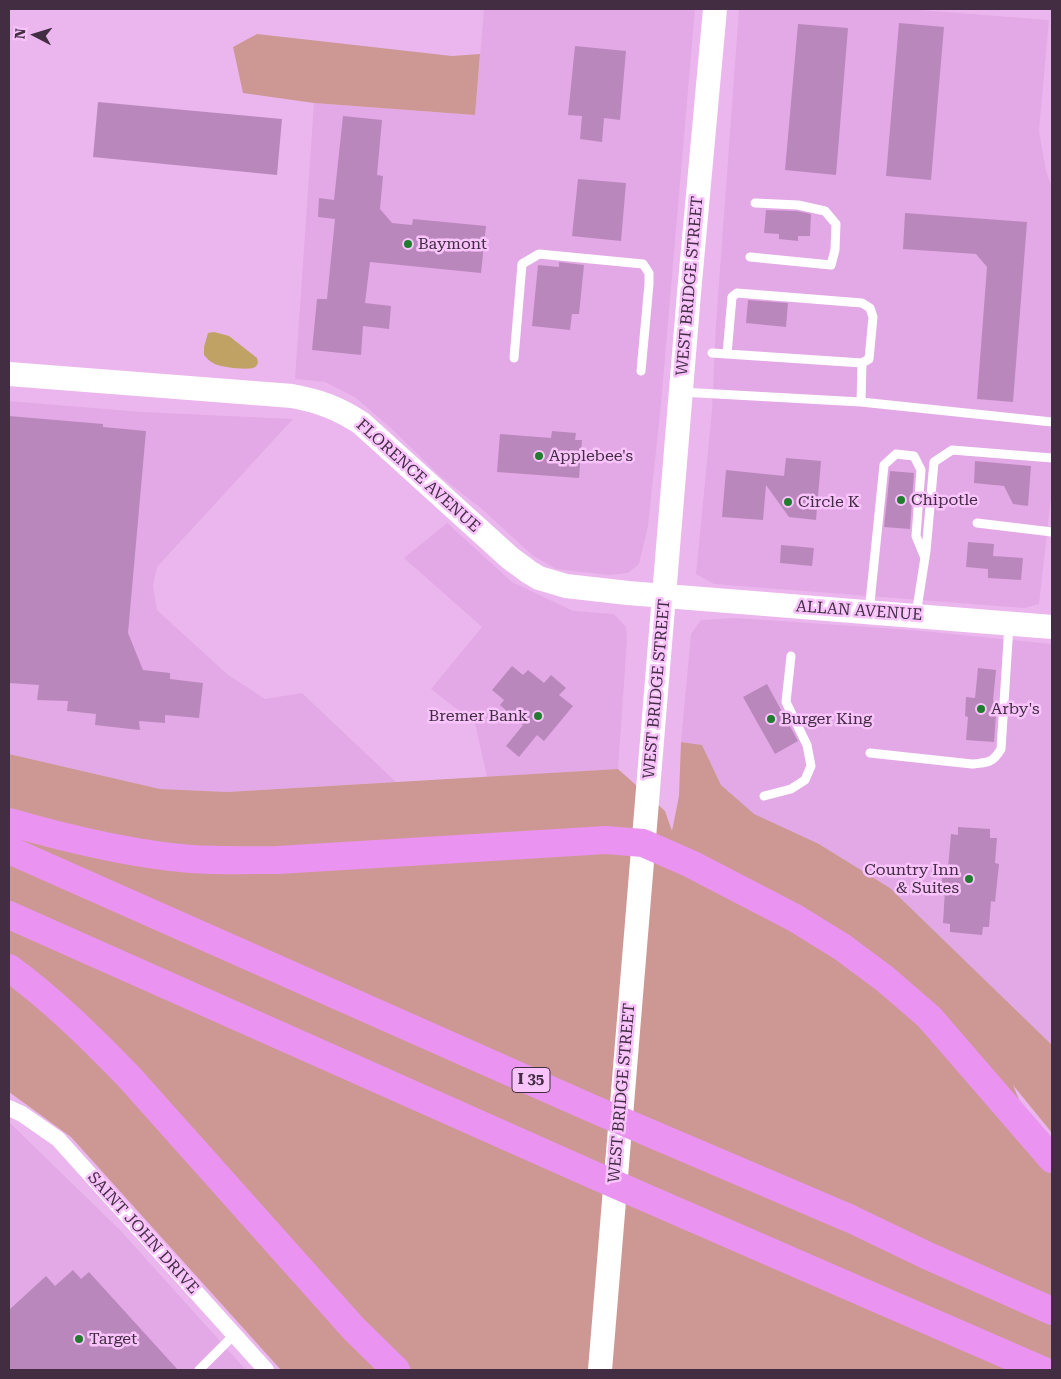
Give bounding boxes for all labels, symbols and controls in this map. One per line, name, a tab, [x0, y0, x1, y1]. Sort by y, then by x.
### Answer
north arrow	[10, 10, 60, 60]
text: N	[12, 28, 28, 40]
street label: WEST BRIDGE STREET	[673, 195, 707, 377]
place label: Baymont	[418, 234, 487, 254]
marker: Baymont	[402, 238, 414, 250]
street label: FLORENCE AVENUE	[352, 415, 484, 537]
place label: Applebee's	[549, 446, 633, 466]
marker: Applebee's	[533, 450, 545, 462]
place label: Chipotle	[911, 490, 978, 510]
place label: Circle K	[798, 492, 860, 512]
marker: Chipotle	[895, 494, 907, 506]
marker: Circle K	[782, 496, 794, 508]
street label: ALLAN AVENUE	[795, 597, 923, 625]
street label: WEST BRIDGE STREET	[640, 598, 674, 780]
place label: Arby's	[991, 699, 1040, 719]
marker: Arby's	[975, 703, 987, 715]
place label: Bremer Bank	[429, 706, 528, 726]
place label: Burger King	[781, 709, 872, 729]
marker: Bremer Bank	[532, 710, 544, 722]
marker: Burger King	[765, 713, 777, 725]
place label: Country Inn & Suites	[864, 860, 959, 898]
marker: Country Inn & Suites	[963, 873, 975, 885]
street label: WEST BRIDGE STREET	[605, 1002, 639, 1184]
road number: I 35	[512, 1068, 550, 1092]
street label: SAINT JOHN DRIVE	[83, 1168, 203, 1298]
place label: Target	[89, 1329, 137, 1349]
marker: Target	[73, 1333, 85, 1345]

